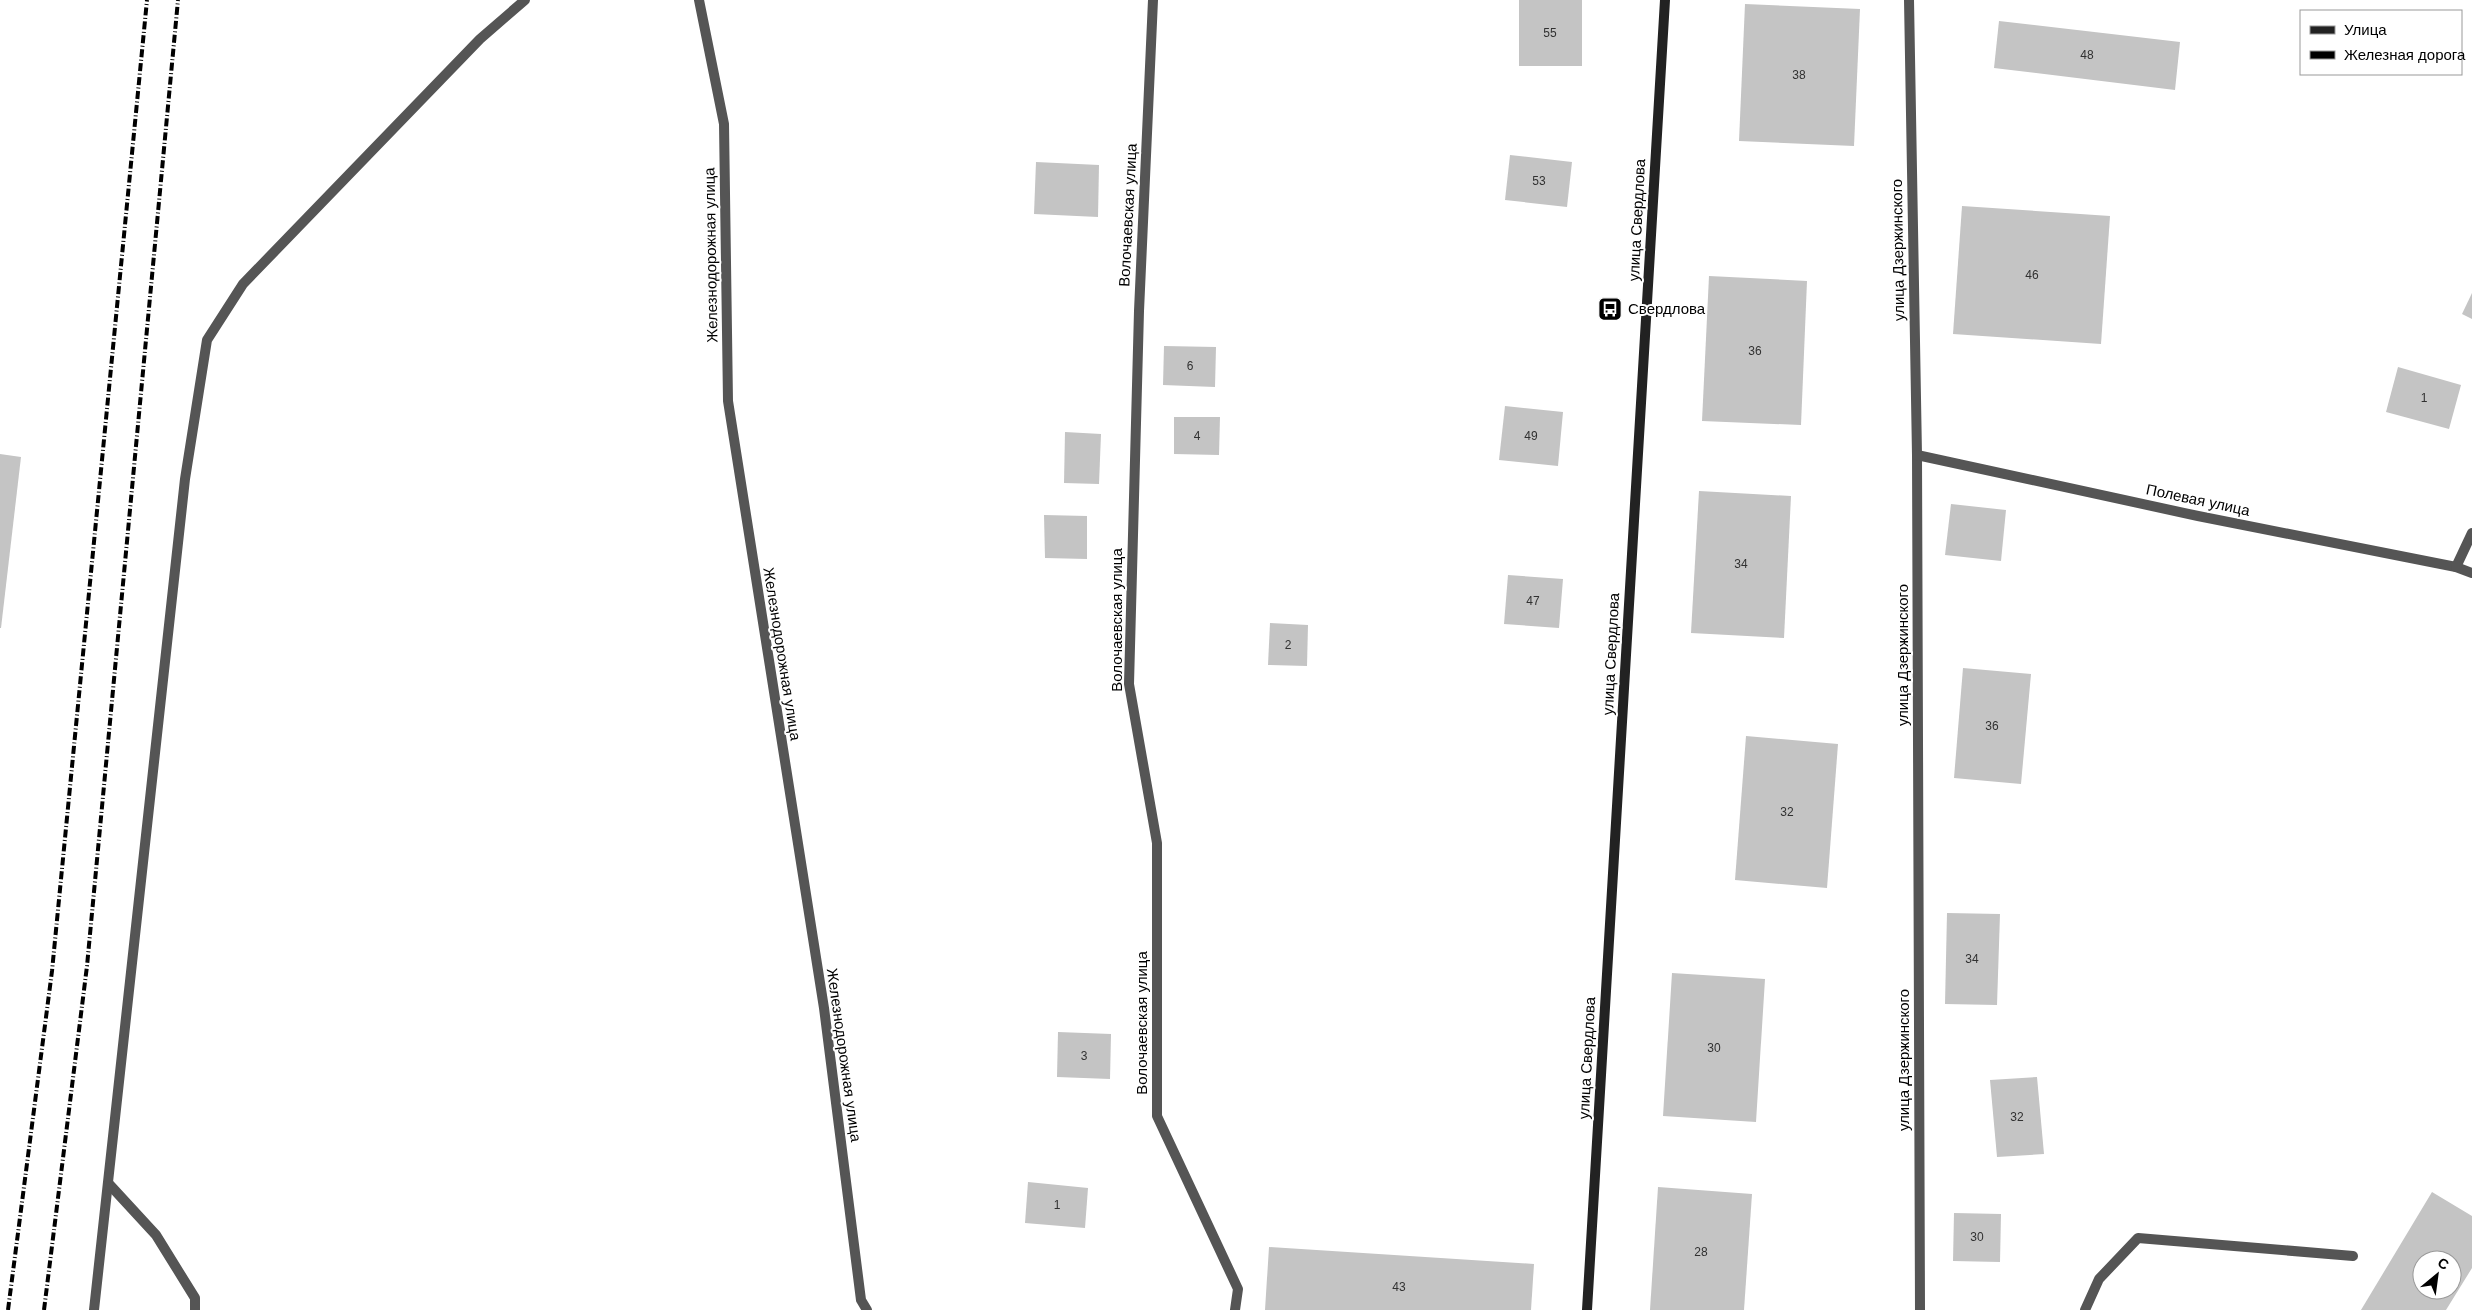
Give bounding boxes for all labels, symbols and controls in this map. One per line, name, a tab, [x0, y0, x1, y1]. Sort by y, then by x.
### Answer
legend	[2300, 10, 2462, 75]
text: Улица	[2344, 21, 2387, 38]
house number: 55	[1543, 26, 1557, 40]
text: Железная дорога	[2344, 46, 2466, 63]
house number: 48	[2080, 48, 2094, 62]
house number: 38	[1792, 68, 1806, 82]
street label: Волочаевская улица	[1115, 142, 1140, 287]
street label: улица Свердлова	[1625, 158, 1648, 282]
street label: Железнодорожная улица	[700, 167, 721, 343]
house number: 53	[1532, 174, 1546, 188]
street label: улица Дзержинского	[1888, 179, 1907, 321]
house number: 46	[2025, 268, 2039, 282]
bus stop icon: Свердлова	[1597, 296, 1623, 322]
place label: Свердлова	[1628, 300, 1706, 317]
house number: 36	[1748, 344, 1762, 358]
house number: 6	[1187, 359, 1194, 373]
house number: 1	[2421, 391, 2428, 405]
house number: 4	[1194, 429, 1201, 443]
house number: 49	[1524, 429, 1538, 443]
street label: Полевая улица	[2145, 480, 2252, 519]
street label: Волочаевская улица	[1108, 548, 1125, 692]
house number: 34	[1734, 557, 1748, 571]
street label: Железнодорожная улица	[760, 566, 805, 742]
street label: улица Дзержинского	[1894, 584, 1911, 726]
street label: улица Свердлова	[1599, 592, 1622, 716]
house number: 47	[1526, 594, 1540, 608]
house number: 2	[1285, 638, 1292, 652]
house number: 36	[1985, 719, 1999, 733]
house number: 32	[1780, 805, 1794, 819]
street label: Волочаевская улица	[1133, 951, 1150, 1095]
house number: 34	[1965, 952, 1979, 966]
street label: Железнодорожная улица	[824, 967, 865, 1144]
street label: улица Дзержинского	[1895, 989, 1912, 1131]
street label: улица Свердлова	[1575, 996, 1598, 1120]
house number: 30	[1707, 1041, 1721, 1055]
house number: 3	[1081, 1049, 1088, 1063]
house number: 32	[2010, 1110, 2024, 1124]
house number: 1	[1054, 1198, 1061, 1212]
house number: 30	[1970, 1230, 1984, 1244]
house number: 28	[1694, 1245, 1708, 1259]
north arrow	[2412, 1250, 2462, 1300]
text: С	[2435, 1254, 2452, 1273]
house number: 43	[1392, 1280, 1406, 1294]

